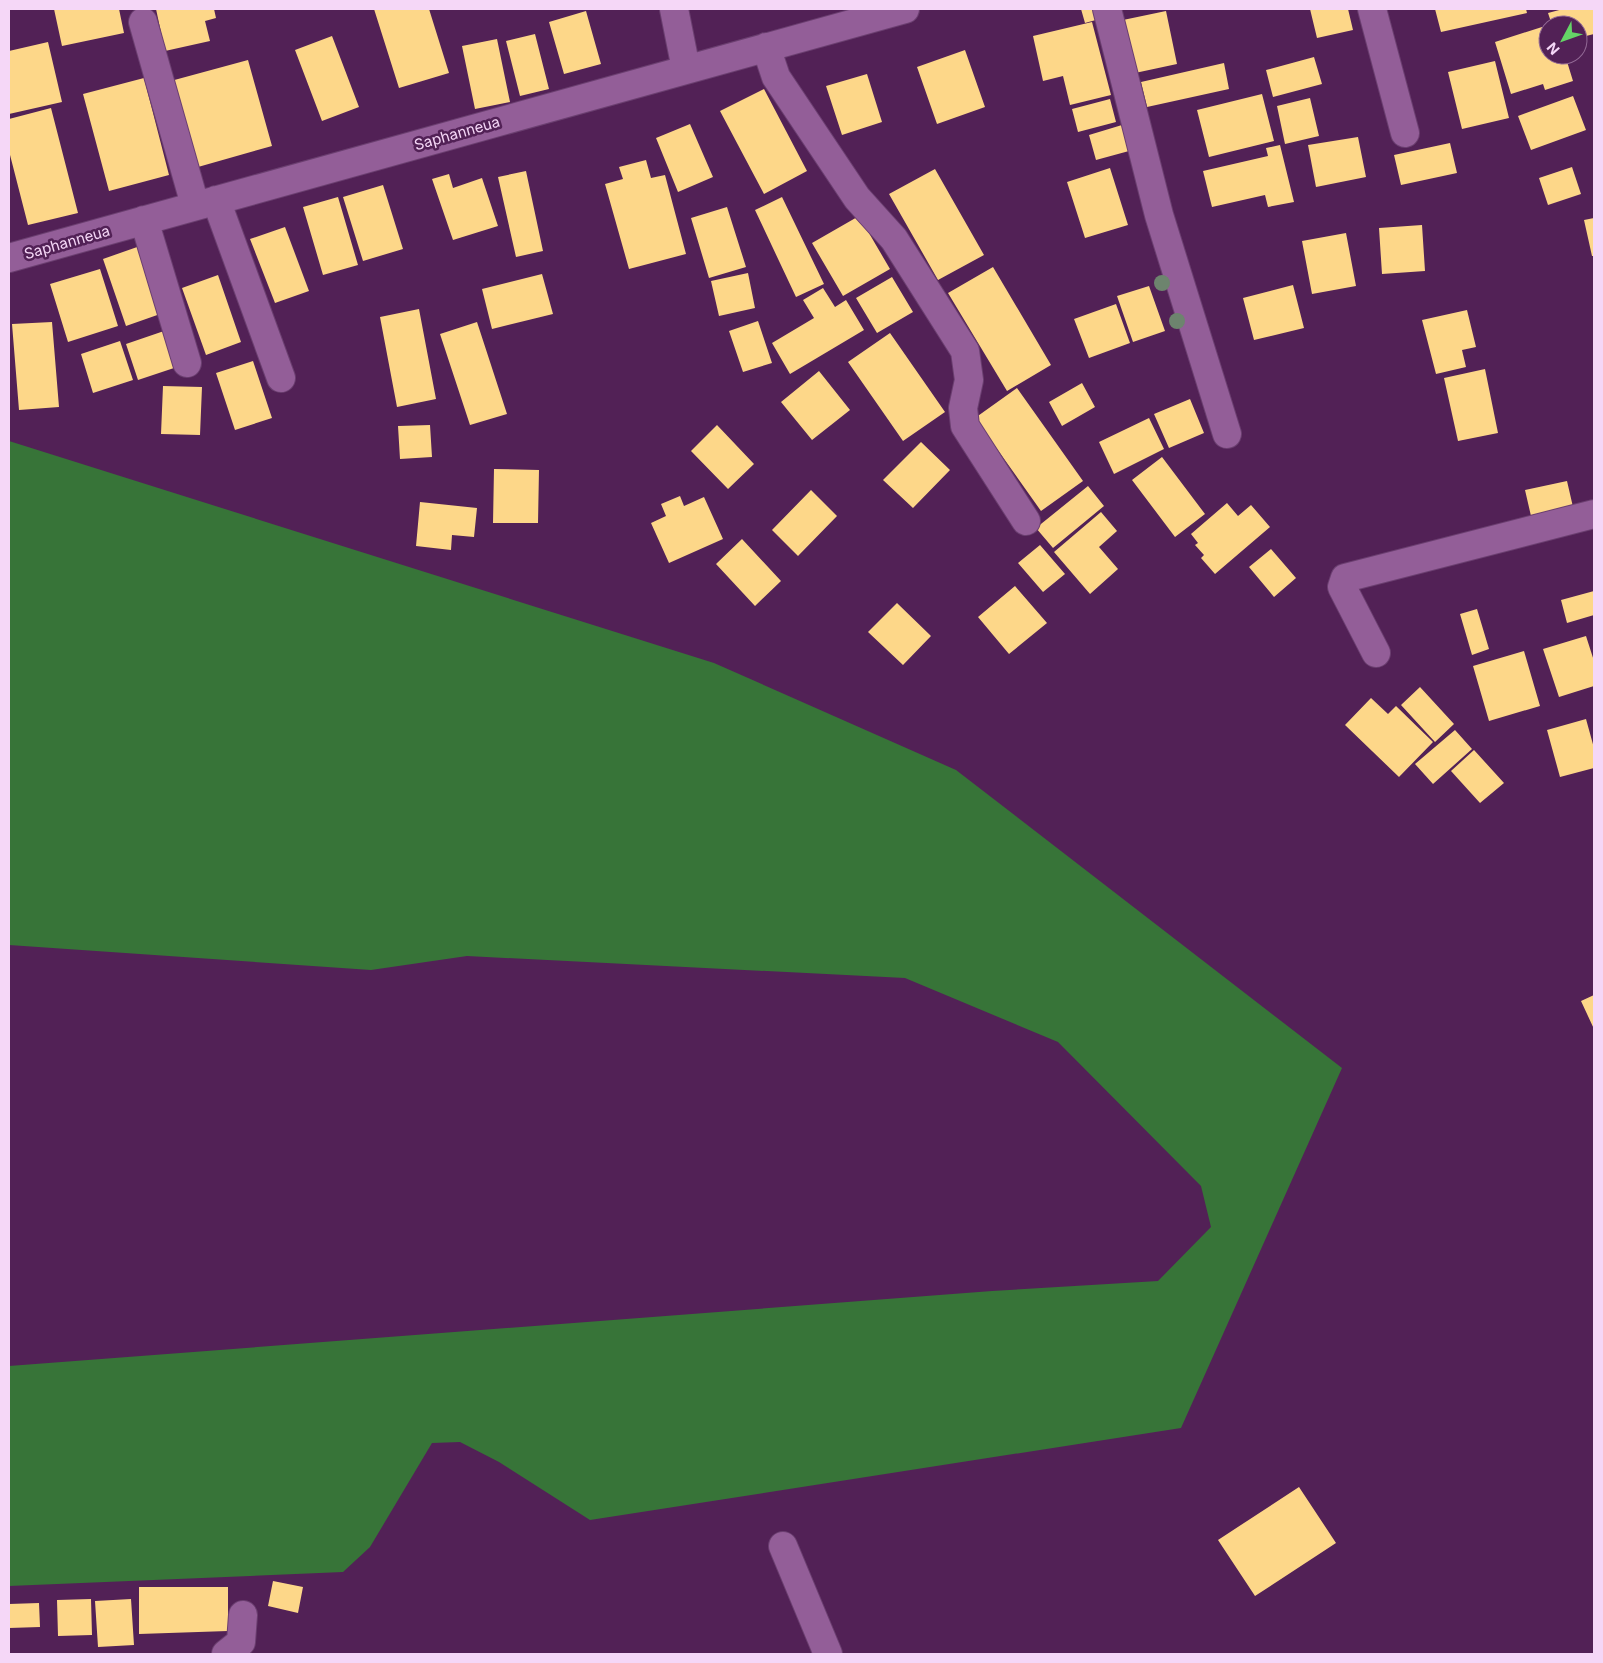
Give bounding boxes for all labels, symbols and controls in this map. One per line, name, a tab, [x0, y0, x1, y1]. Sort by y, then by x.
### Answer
north arrow	[1538, 15, 1588, 65]
text: N	[1543, 39, 1563, 58]
street label: Saphanneua	[412, 112, 502, 154]
street label: Saphanneua	[22, 221, 112, 263]

